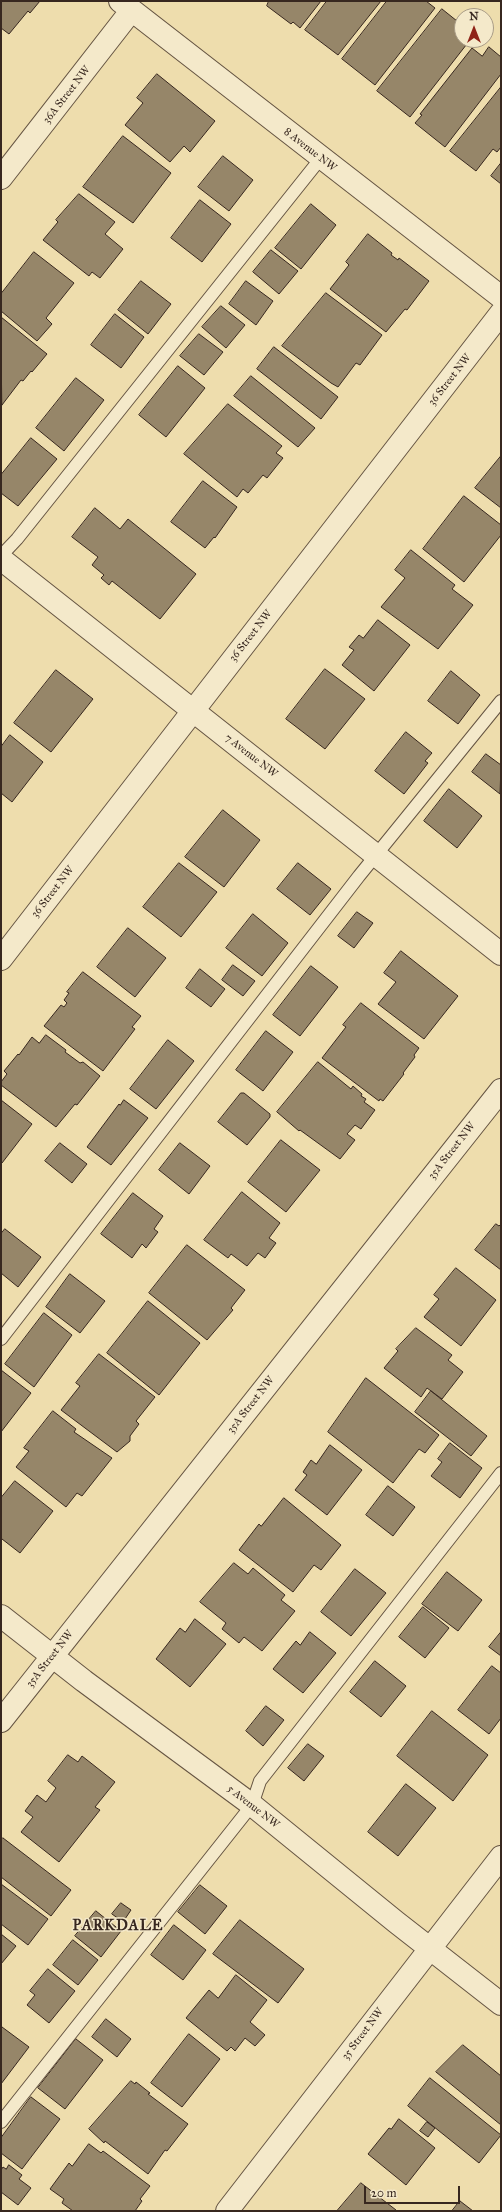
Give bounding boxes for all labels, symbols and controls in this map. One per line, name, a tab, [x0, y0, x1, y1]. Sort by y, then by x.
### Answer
north arrow	[454, 8, 494, 48]
text: N	[469, 10, 479, 23]
street label: 36A Street NW	[40, 64, 94, 126]
street label: 8 Avenue NW	[281, 125, 339, 175]
street label: 36 Street NW	[426, 352, 474, 408]
street label: 36 Street NW	[227, 608, 275, 664]
street label: 7 Avenue NW	[222, 731, 280, 781]
street label: 36 Street NW	[29, 864, 77, 920]
street label: 35A Street NW	[426, 1120, 478, 1182]
street label: 35A Street NW	[225, 1374, 277, 1436]
street label: 35A Street NW	[24, 1628, 76, 1690]
street label: 5 Avenue NW	[224, 1783, 282, 1831]
district label: PARKDALE	[73, 1917, 163, 1935]
street label: 35 Street NW	[339, 2006, 387, 2062]
scale bar	[366, 2178, 462, 2204]
text: 20 m	[371, 2186, 397, 2200]

